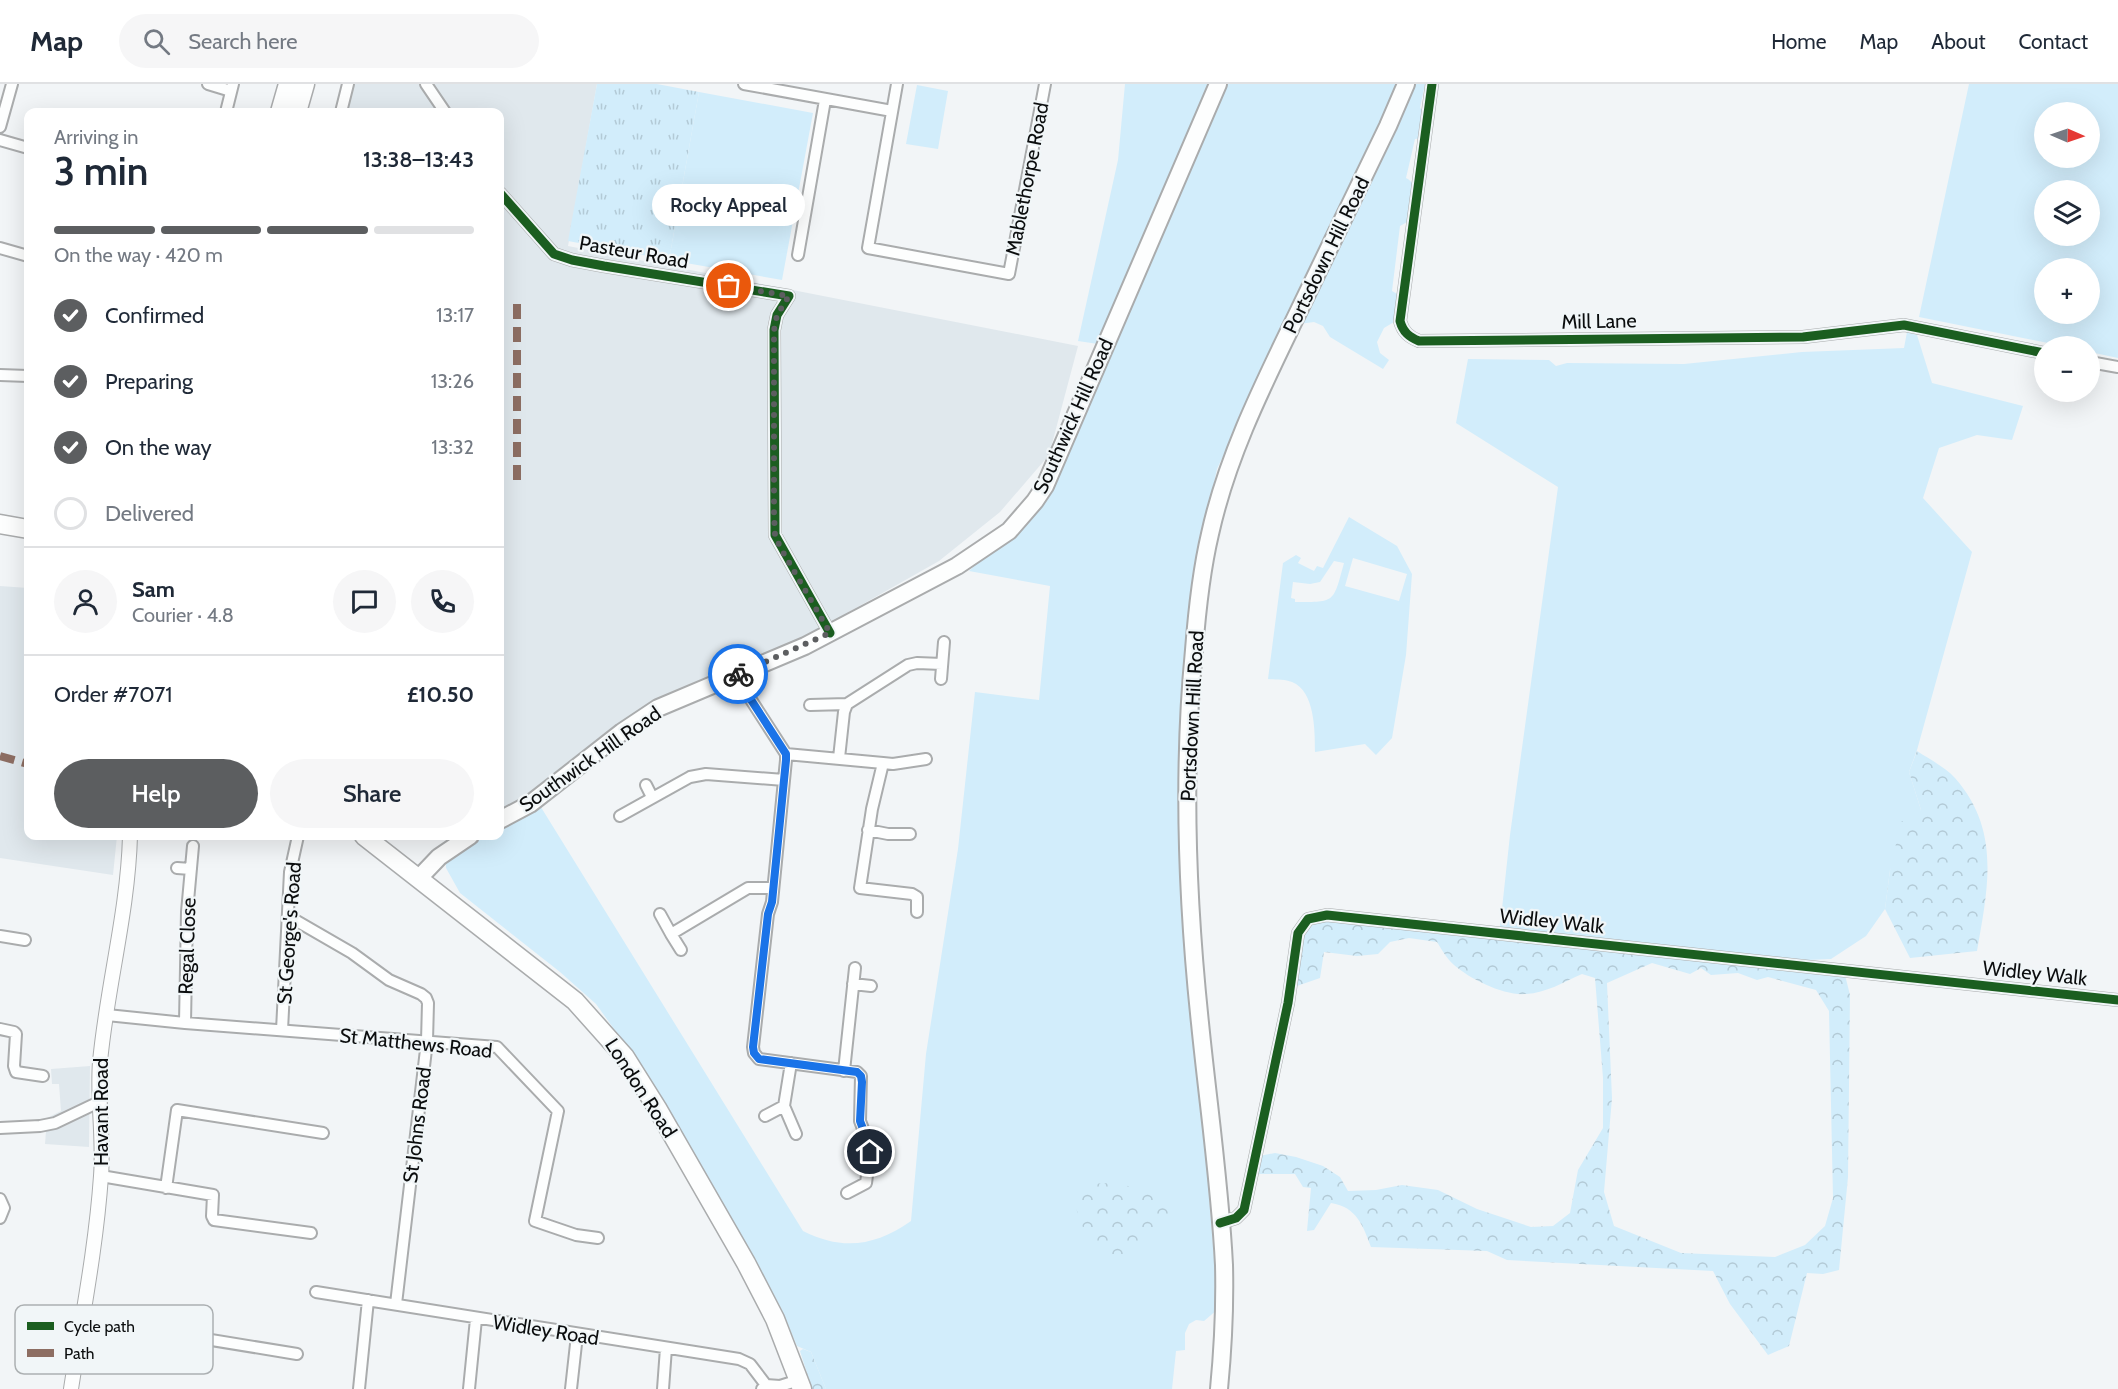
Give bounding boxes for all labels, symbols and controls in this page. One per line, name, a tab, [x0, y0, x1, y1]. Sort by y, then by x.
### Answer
search box	[119, 14, 539, 68]
text: Map	[30, 24, 83, 58]
icon: search	[140, 25, 173, 58]
text: Search here	[188, 28, 297, 55]
text: Home	[1771, 29, 1827, 54]
text: Map	[1860, 29, 1898, 54]
text: About	[1931, 29, 1985, 54]
text: Contact	[2018, 29, 2088, 54]
street label: Mablethorpe Road	[1000, 100, 1054, 258]
north arrow	[2034, 102, 2100, 168]
map controls	[2034, 102, 2100, 402]
text: Arriving in	[54, 125, 138, 149]
text: 13:38–13:43	[363, 146, 474, 173]
text: 3 min	[54, 147, 148, 195]
street label: Portsdown Hill Road	[1278, 173, 1374, 337]
button: layers	[2034, 180, 2100, 246]
callout: Rocky Appeal	[652, 184, 806, 226]
text: Rocky Appeal	[670, 193, 787, 217]
street label: Pasteur Road	[577, 231, 691, 273]
text: On the way · 420 m	[54, 243, 223, 267]
button: +	[2034, 258, 2100, 324]
pin	[703, 260, 754, 311]
icon: bag	[712, 269, 745, 302]
icon: check	[54, 299, 87, 332]
text: Confirmed	[105, 302, 204, 329]
text: 13:17	[436, 303, 474, 327]
street label: Mill Lane	[1561, 308, 1637, 334]
street label: Southwick Hill Road	[1028, 335, 1118, 497]
button: −	[2034, 336, 2100, 402]
icon: check	[54, 365, 87, 398]
text: Preparing	[105, 368, 193, 395]
text: 13:26	[431, 369, 474, 393]
icon: check	[54, 431, 87, 464]
text: On the way	[105, 434, 212, 461]
text: 13:32	[431, 435, 474, 459]
text: Delivered	[105, 500, 194, 527]
button: person	[54, 570, 117, 633]
button: chat	[333, 570, 396, 633]
button: phone	[411, 570, 474, 633]
text: Sam	[132, 576, 175, 603]
text: Courier · 4.8	[132, 603, 234, 627]
street label: Portsdown Hill Road	[1176, 630, 1208, 802]
courier	[708, 644, 768, 704]
icon: bike	[722, 658, 755, 691]
text: Order #7071	[54, 681, 173, 708]
text: £10.50	[407, 681, 474, 708]
street label: Southwick Hill Road	[515, 701, 665, 817]
button: Help	[54, 759, 258, 828]
button: Share	[270, 759, 474, 828]
street label: St George's Road	[272, 861, 306, 1005]
street label: Regal Close	[173, 897, 201, 995]
street label: Widley Walk	[1499, 904, 1605, 938]
street label: Widley Walk	[1982, 956, 2088, 990]
street label: St Matthews Road	[338, 1023, 494, 1063]
street label: London Road	[600, 1034, 682, 1142]
street label: Havant Road	[89, 1058, 113, 1166]
street label: St Johns Road	[398, 1066, 436, 1184]
pin	[844, 1126, 895, 1177]
icon: home	[853, 1135, 886, 1168]
legend	[15, 1305, 213, 1374]
street label: Widley Road	[491, 1310, 601, 1350]
text: Cycle path	[64, 1317, 135, 1336]
text: Path	[64, 1344, 95, 1363]

